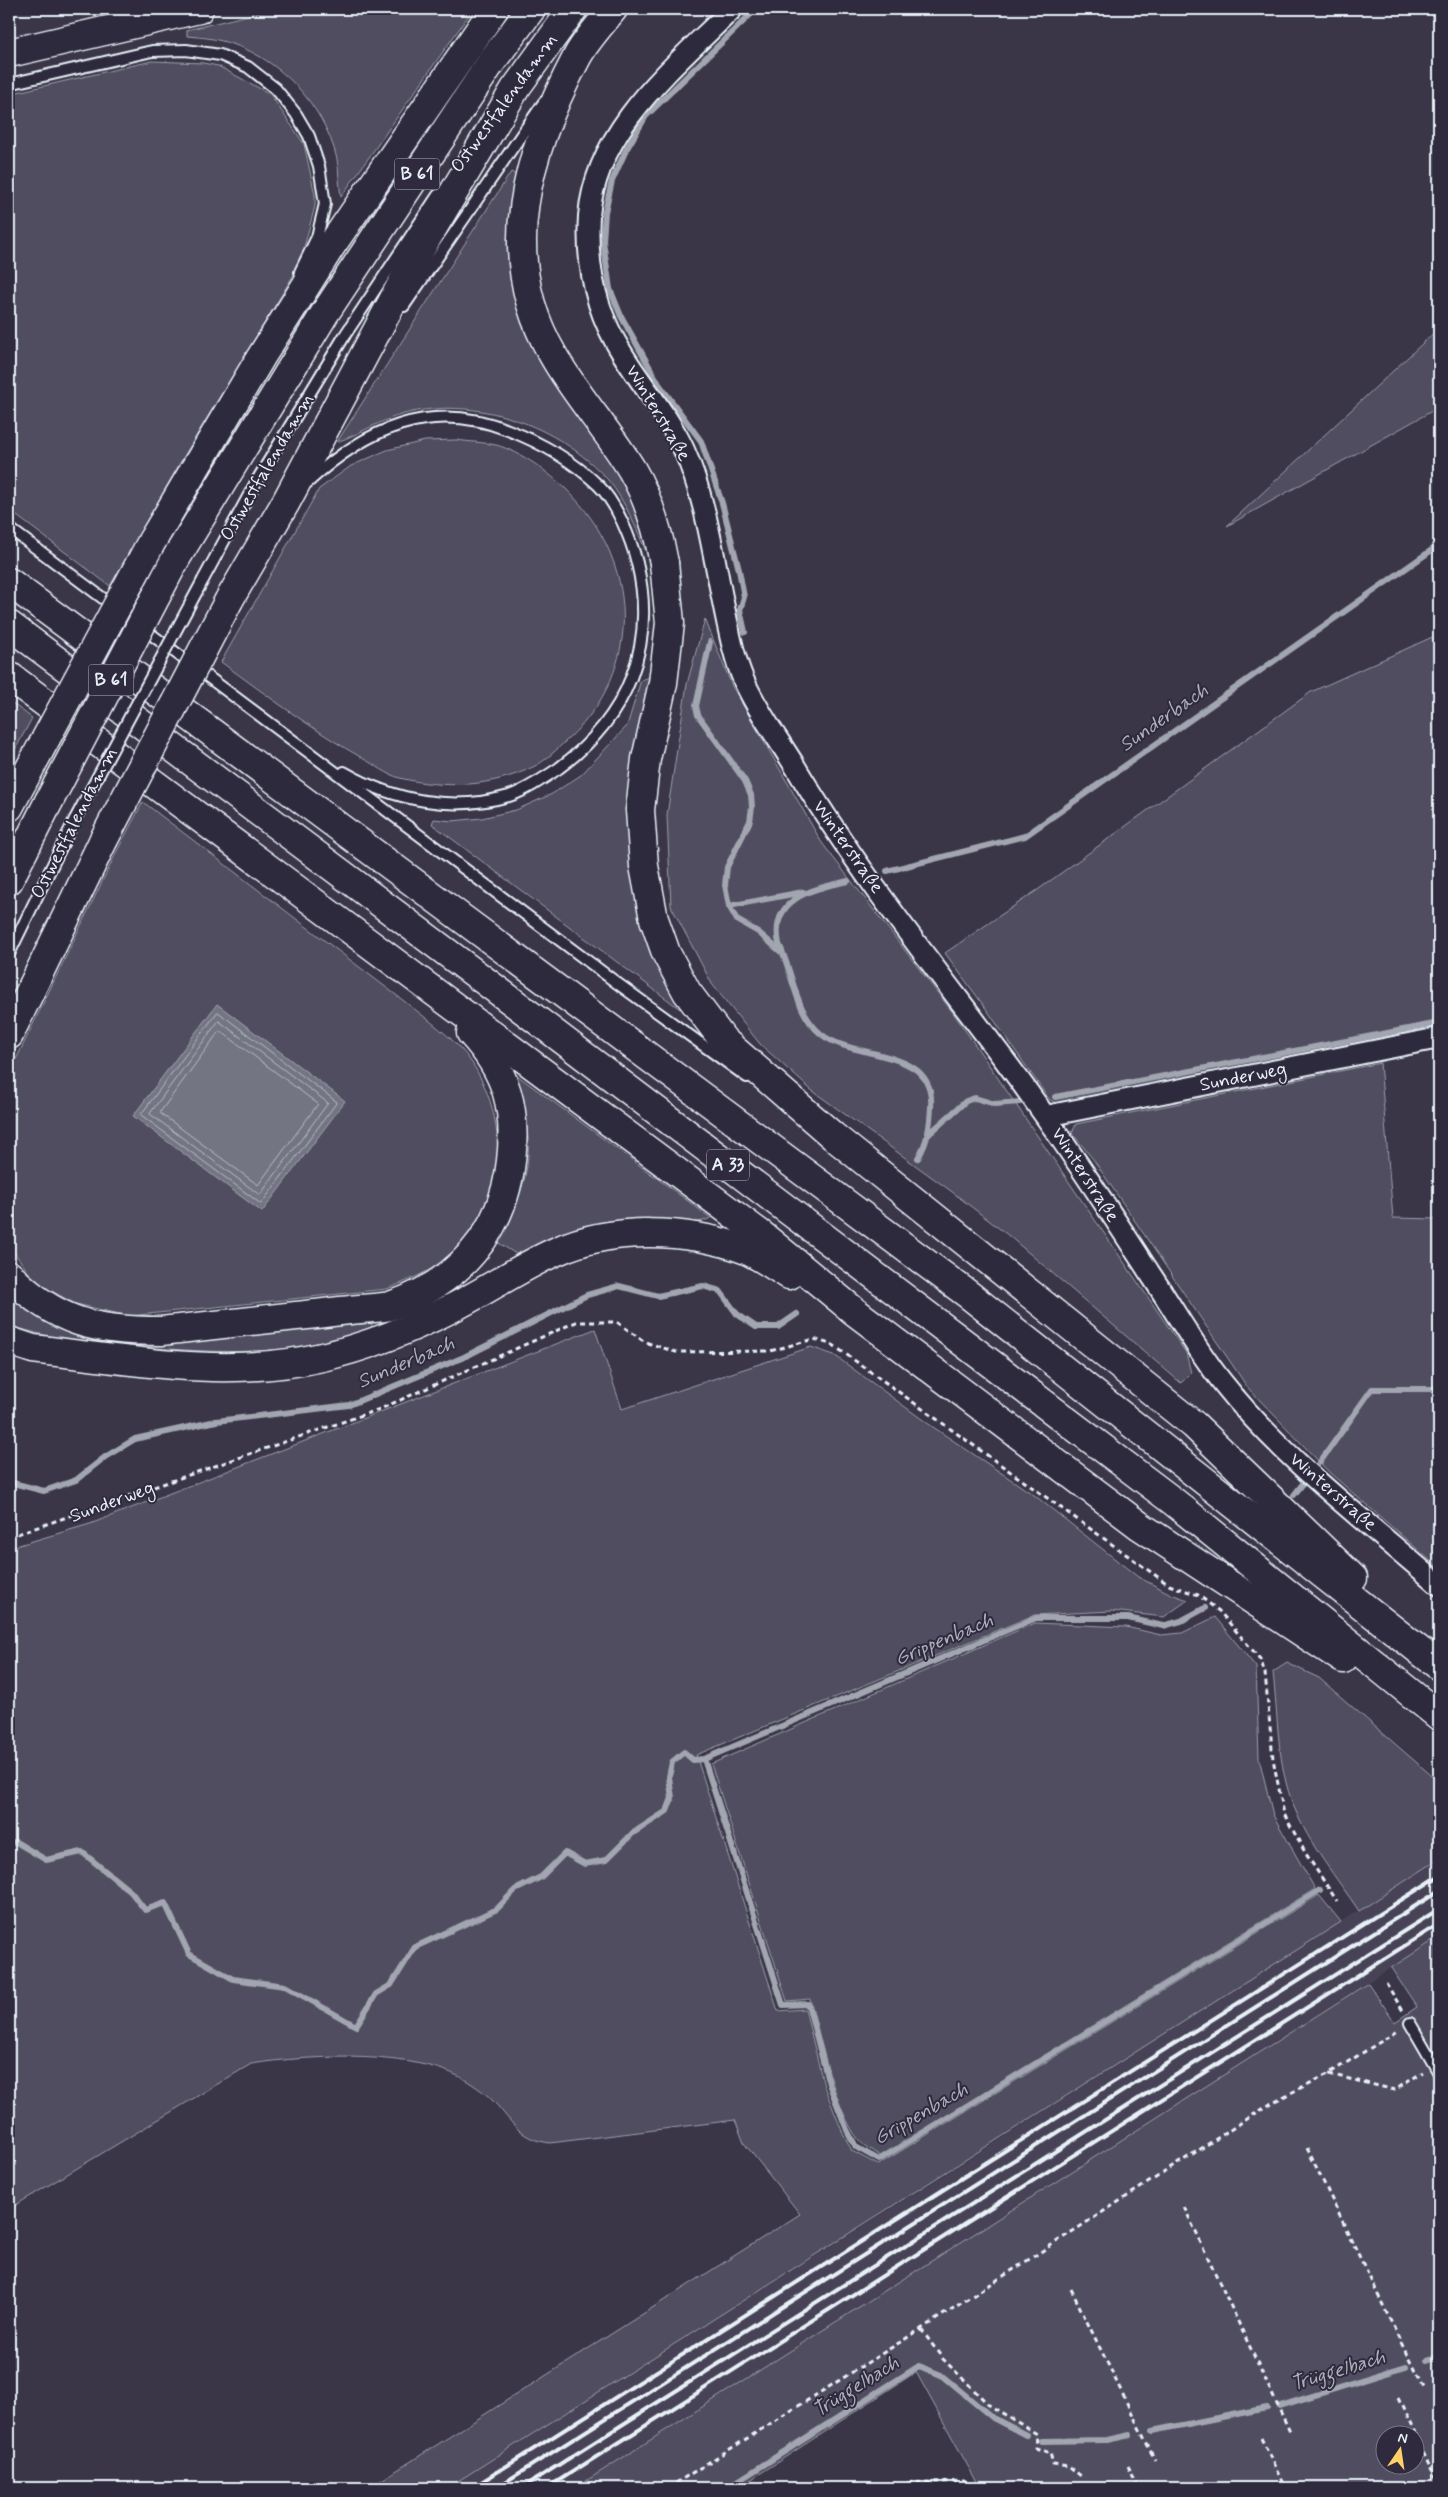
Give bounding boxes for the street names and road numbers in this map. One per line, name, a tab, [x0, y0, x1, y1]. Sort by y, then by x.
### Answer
street label: Ostwestfalendamm	[445, 28, 563, 178]
road number: B 61	[394, 158, 440, 190]
street label: Winterstraße	[619, 360, 697, 466]
street label: Ostwestfalendamm	[215, 389, 319, 545]
road number: B 61	[88, 664, 134, 696]
street label: Ostwestfalendamm	[25, 743, 123, 903]
street label: Winterstraße	[807, 795, 889, 899]
street label: Sunderweg	[1198, 1056, 1289, 1100]
street label: Winterstraße	[1045, 1123, 1125, 1227]
road number: A 33	[707, 1150, 749, 1180]
street label: Winterstraße	[1284, 1447, 1382, 1537]
street label: Sunderweg	[66, 1475, 158, 1531]

